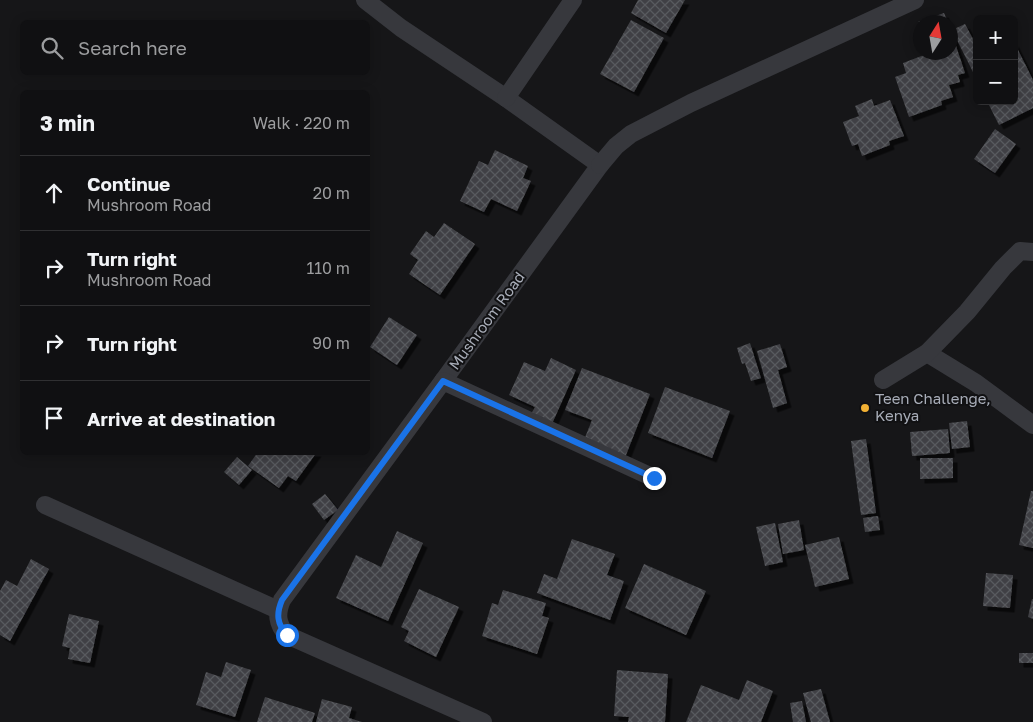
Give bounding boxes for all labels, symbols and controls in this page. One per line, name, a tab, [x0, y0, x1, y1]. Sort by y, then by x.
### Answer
north arrow	[913, 15, 958, 60]
map controls	[973, 15, 1018, 105]
button: +	[973, 15, 1018, 60]
search box	[20, 20, 370, 75]
icon: search	[38, 34, 66, 62]
text: Search here	[78, 36, 187, 59]
button: −	[973, 60, 1018, 105]
text: 3 min	[40, 110, 95, 136]
text: Walk · 220 m	[253, 113, 350, 133]
text: Continue	[87, 172, 170, 195]
icon: ahead	[40, 179, 68, 207]
text: 20 m	[313, 183, 350, 203]
text: Mushroom Road	[87, 195, 211, 215]
text: Turn right	[87, 247, 177, 270]
icon: right	[40, 254, 68, 282]
text: 110 m	[306, 258, 350, 278]
street label: Mushroom Road	[445, 268, 528, 373]
text: Mushroom Road	[87, 270, 211, 290]
icon: right	[40, 329, 68, 357]
text: Turn right	[87, 332, 177, 355]
text: 90 m	[312, 333, 350, 353]
place label: Teen Challenge, Kenya	[875, 389, 991, 424]
marker: Teen Challenge, Kenya	[859, 402, 871, 414]
icon: arrive	[40, 404, 68, 432]
text: Arrive at destination	[87, 407, 275, 430]
route end	[643, 467, 666, 490]
route start	[276, 624, 299, 647]

